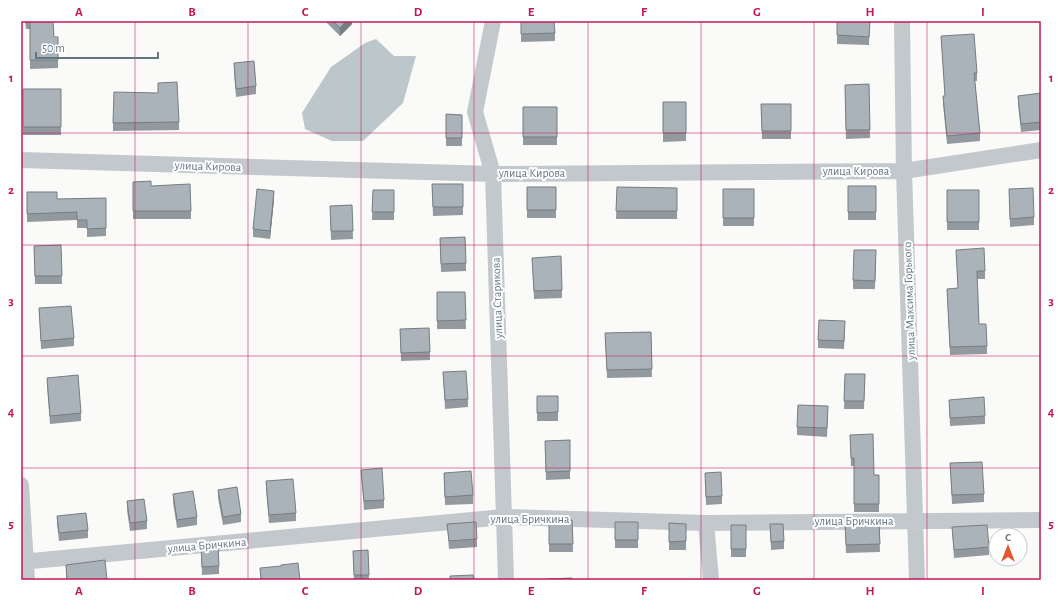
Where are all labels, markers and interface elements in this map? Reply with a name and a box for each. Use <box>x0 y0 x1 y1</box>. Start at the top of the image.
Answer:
text: A <box>75 6 83 19</box>
text: B <box>188 6 196 19</box>
text: C <box>302 6 309 19</box>
text: D <box>414 6 423 19</box>
text: E <box>528 6 535 19</box>
text: F <box>641 6 648 19</box>
text: G <box>753 6 761 19</box>
text: H <box>865 6 875 19</box>
text: I <box>981 6 985 19</box>
scale bar <box>36 34 158 60</box>
text: 50 m <box>42 42 65 54</box>
text: 1 <box>9 72 13 85</box>
text: 1 <box>1049 72 1053 85</box>
street label: улица Кирова <box>173 159 242 174</box>
street label: улица Кирова <box>822 165 890 178</box>
street label: улица Кирова <box>498 167 566 180</box>
text: 2 <box>8 184 14 197</box>
text: 2 <box>1048 184 1054 197</box>
street label: улица Максима Горького <box>901 241 918 361</box>
street label: улица Старикова <box>490 257 505 340</box>
text: 3 <box>8 295 14 308</box>
text: 3 <box>1048 295 1054 308</box>
text: 4 <box>8 406 15 419</box>
text: 4 <box>1048 406 1055 419</box>
street label: улица Бричкина <box>490 513 570 526</box>
street label: улица Бричкина <box>814 515 894 528</box>
text: 5 <box>8 518 14 531</box>
text: 5 <box>1048 518 1054 531</box>
north arrow <box>988 527 1028 567</box>
text: С <box>1005 532 1011 543</box>
street label: улица Бричкина <box>166 536 247 555</box>
text: A <box>75 585 83 598</box>
text: B <box>188 585 196 598</box>
text: C <box>302 585 309 598</box>
text: D <box>414 585 423 598</box>
text: E <box>528 585 535 598</box>
text: F <box>641 585 648 598</box>
text: G <box>753 585 761 598</box>
text: H <box>865 585 875 598</box>
text: I <box>981 585 985 598</box>

